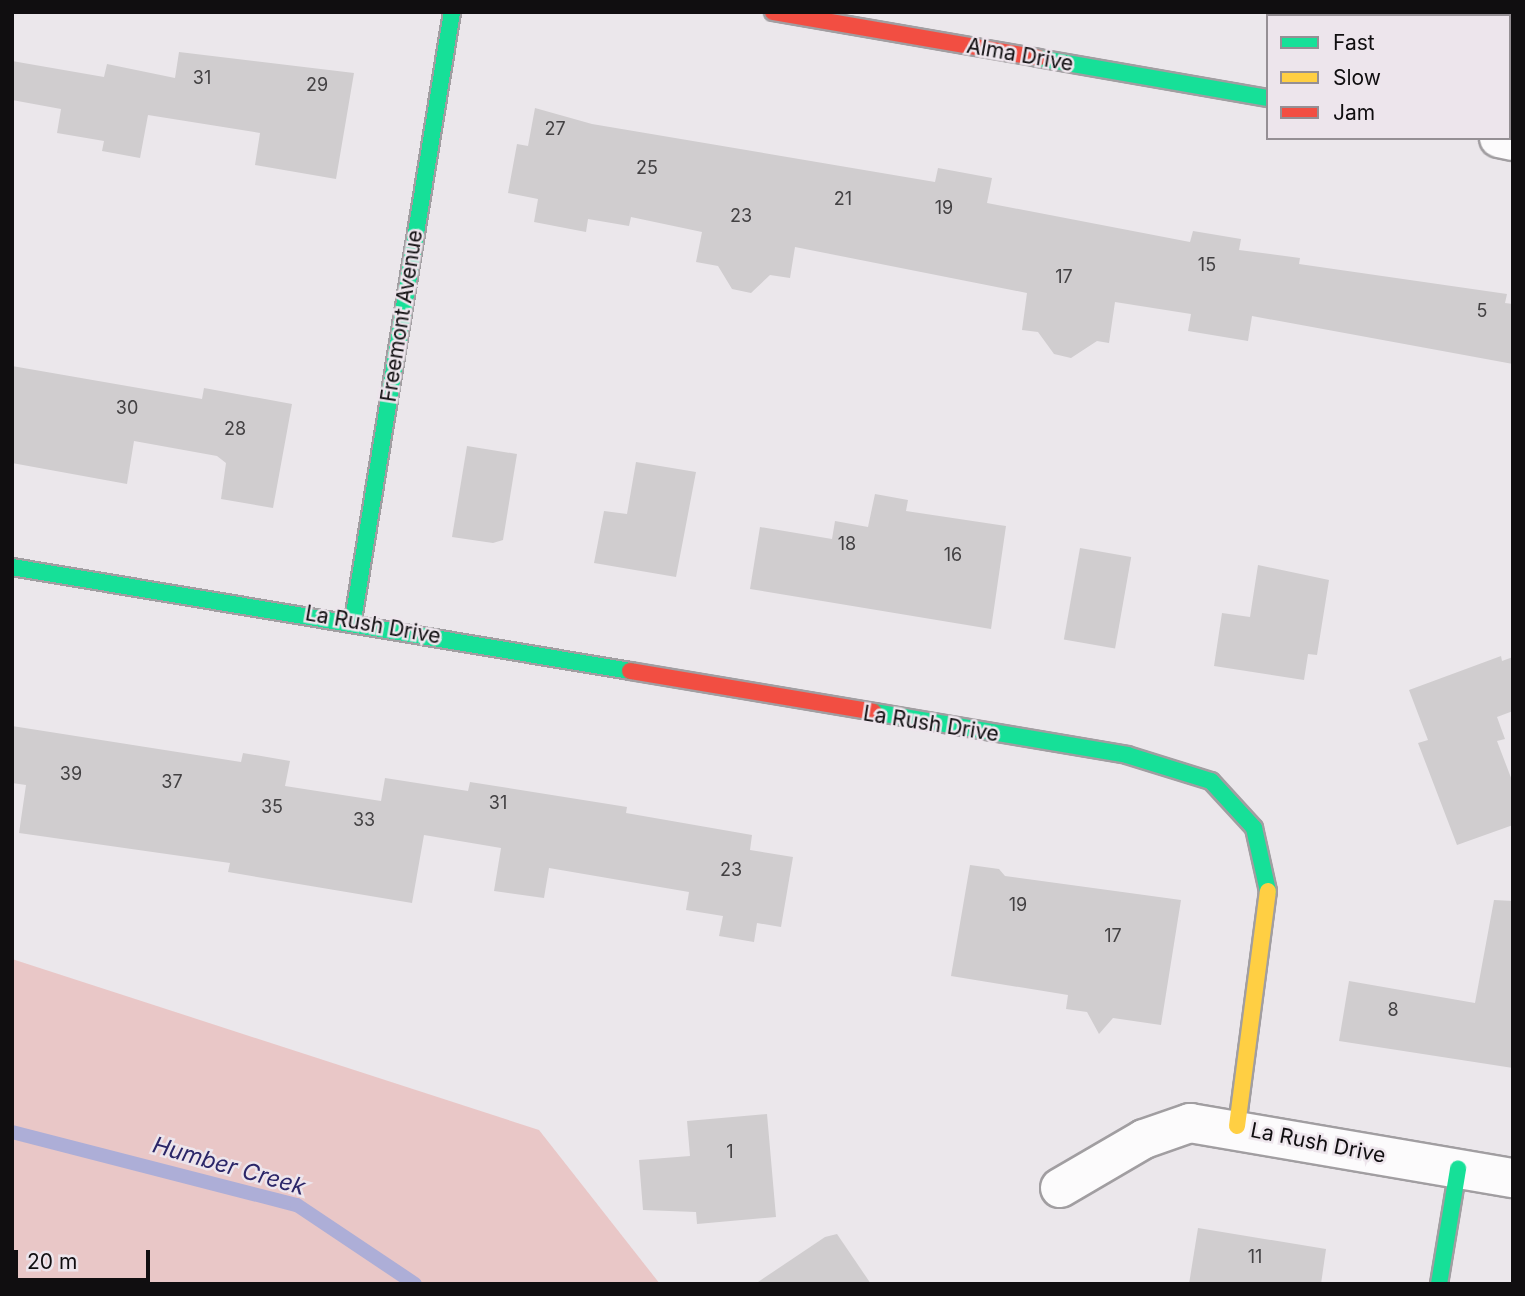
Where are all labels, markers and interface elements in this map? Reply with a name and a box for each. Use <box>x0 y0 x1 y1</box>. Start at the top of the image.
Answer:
legend <box>1266 14 1511 140</box>
text: Fast <box>1333 30 1375 55</box>
street label: Alma Drive <box>965 33 1075 77</box>
text: Slow <box>1333 65 1381 90</box>
house number: 31 <box>193 67 211 89</box>
house number: 29 <box>306 74 328 96</box>
text: Jam <box>1333 100 1375 125</box>
house number: 27 <box>544 118 566 140</box>
house number: 25 <box>636 157 658 179</box>
house number: 21 <box>834 188 852 210</box>
house number: 19 <box>935 197 953 219</box>
house number: 23 <box>730 205 752 227</box>
street label: Freemont Avenue <box>376 228 428 404</box>
house number: 15 <box>1198 254 1216 276</box>
house number: 17 <box>1055 266 1073 288</box>
house number: 5 <box>1477 300 1487 322</box>
house number: 30 <box>116 397 138 419</box>
house number: 28 <box>224 418 246 440</box>
house number: 18 <box>838 533 856 555</box>
house number: 16 <box>944 544 962 566</box>
street label: La Rush Drive <box>303 601 443 649</box>
street label: La Rush Drive <box>861 701 1001 747</box>
house number: 39 <box>60 763 82 785</box>
house number: 37 <box>161 771 183 793</box>
house number: 31 <box>489 792 507 814</box>
house number: 35 <box>261 796 283 818</box>
house number: 33 <box>353 809 375 831</box>
house number: 23 <box>720 859 742 881</box>
house number: 19 <box>1009 894 1027 916</box>
house number: 17 <box>1104 925 1122 947</box>
house number: 8 <box>1387 999 1399 1021</box>
street label: La Rush Drive <box>1248 1118 1388 1168</box>
water label: Humber Creek <box>149 1131 309 1201</box>
house number: 1 <box>726 1141 734 1163</box>
scale bar <box>18 1236 154 1280</box>
house number: 11 <box>1248 1246 1262 1268</box>
text: 20 m <box>27 1249 77 1274</box>

